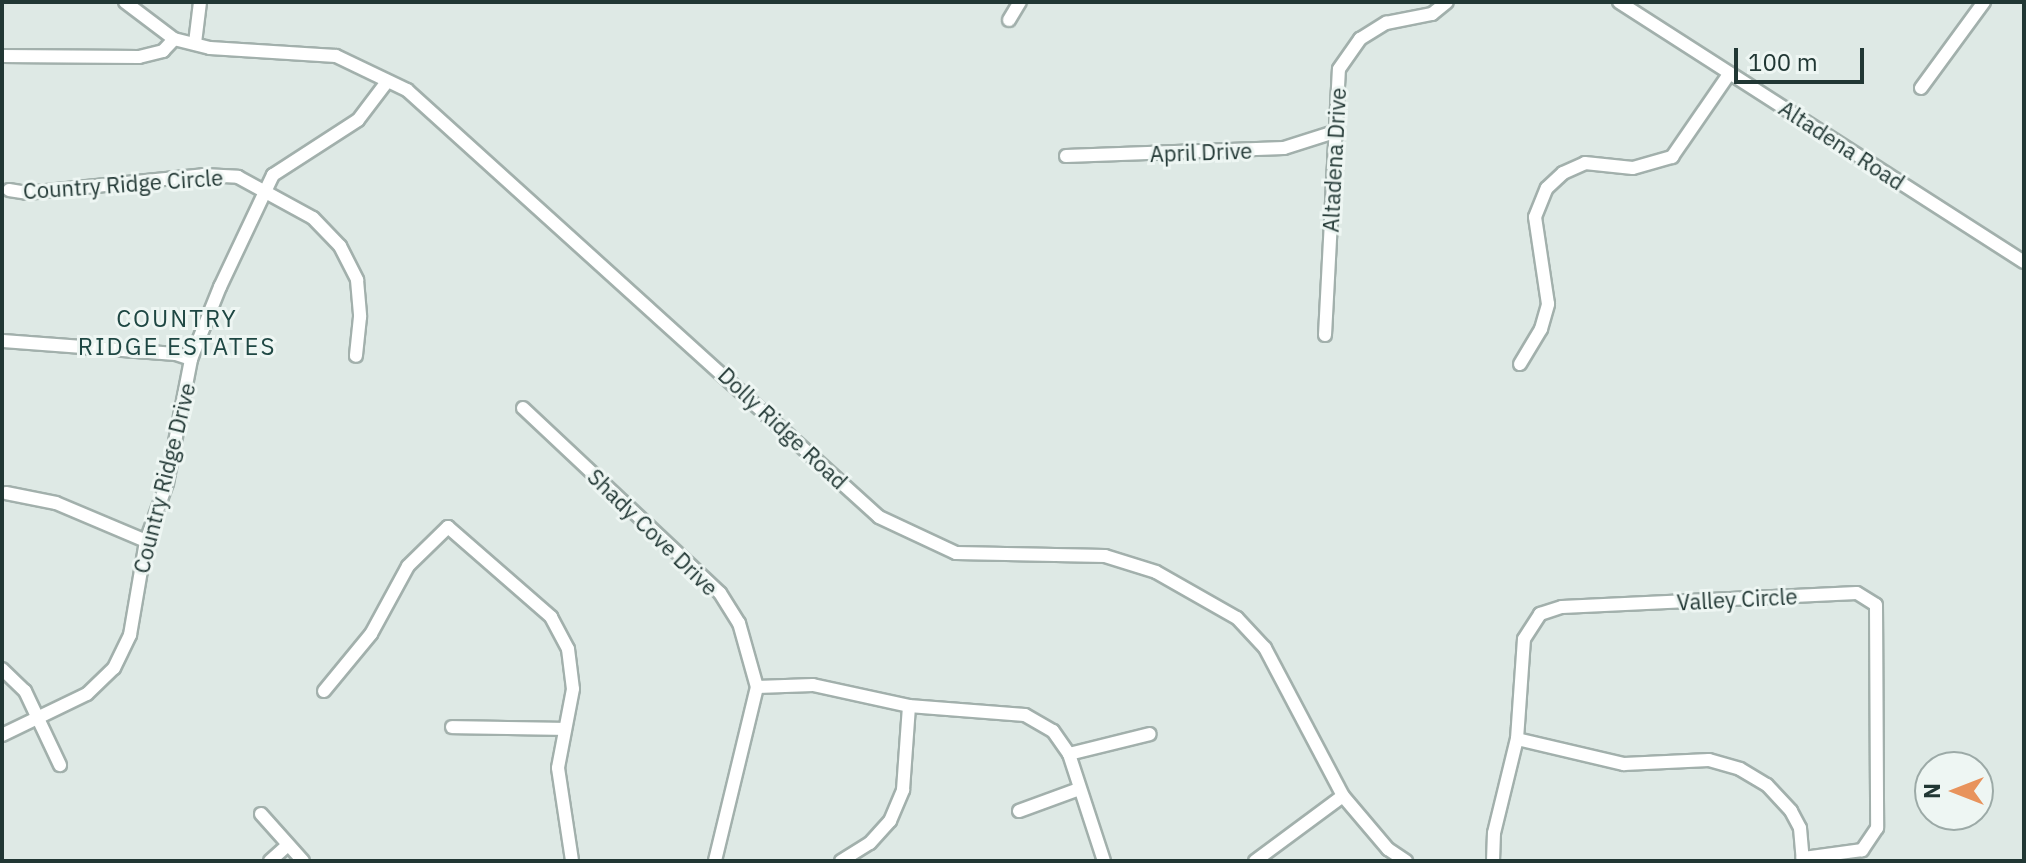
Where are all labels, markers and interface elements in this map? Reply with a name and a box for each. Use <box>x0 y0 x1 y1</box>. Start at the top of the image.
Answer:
scale bar <box>1738 32 1868 82</box>
text: 100 m <box>1748 46 1818 78</box>
street label: Altadena Drive <box>1317 87 1351 233</box>
street label: Altadena Road <box>1774 95 1910 195</box>
street label: April Drive <box>1149 137 1253 167</box>
street label: Country Ridge Circle <box>22 164 224 204</box>
district label: COUNTRY RIDGE ESTATES <box>78 305 276 361</box>
street label: Dolly Ridge Road <box>713 362 853 494</box>
street label: Country Ridge Drive <box>128 380 200 576</box>
street label: Shady Cove Drive <box>582 463 724 601</box>
street label: Valley Circle <box>1676 583 1798 615</box>
north arrow <box>1914 751 1994 831</box>
text: N <box>1917 783 1946 799</box>

